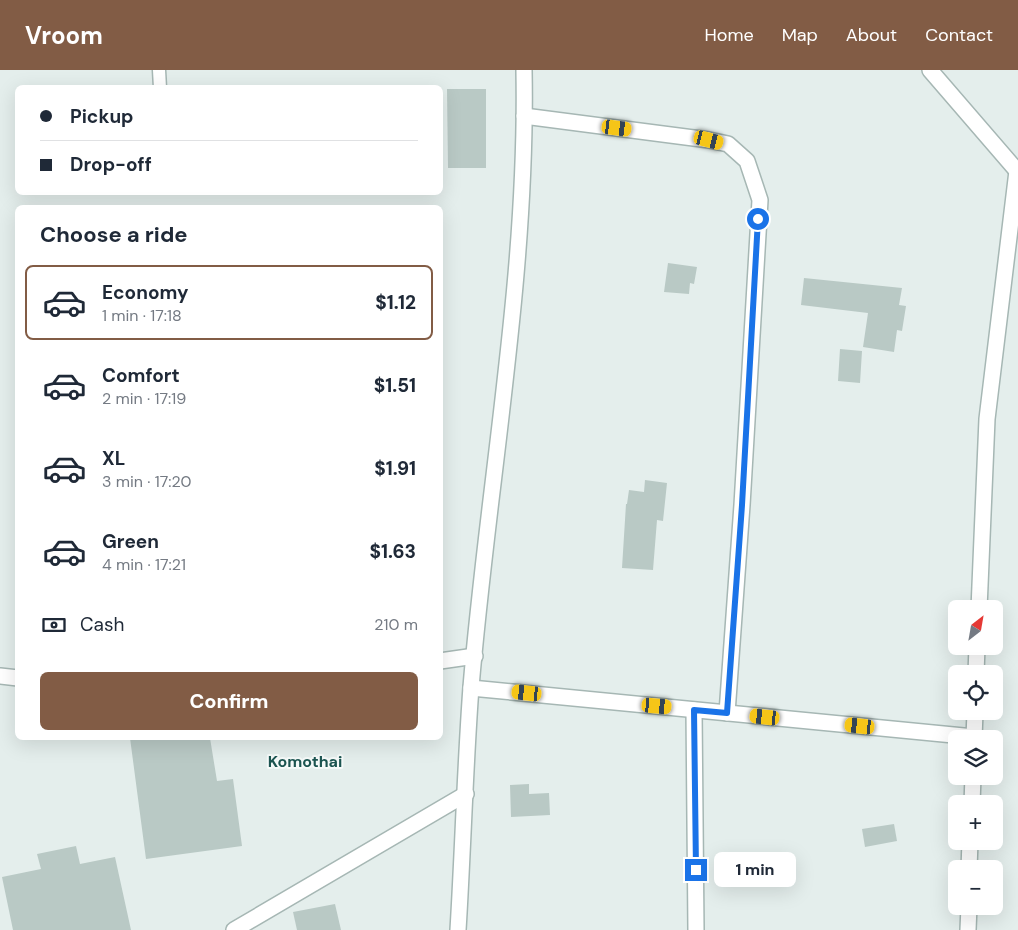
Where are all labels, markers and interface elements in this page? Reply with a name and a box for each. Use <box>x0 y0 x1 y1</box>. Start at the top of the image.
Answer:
text: Vroom <box>25 20 103 51</box>
text: Home <box>704 23 754 47</box>
text: Map <box>782 23 818 47</box>
text: About <box>846 23 897 47</box>
text: Contact <box>925 23 993 47</box>
text: Pickup <box>70 104 134 129</box>
car <box>601 119 632 137</box>
car <box>692 129 725 151</box>
text: Drop-off <box>70 152 152 177</box>
route start <box>747 208 769 230</box>
text: Choose a ride <box>40 220 188 249</box>
icon: car <box>42 280 87 325</box>
text: Economy <box>102 280 189 305</box>
text: $1.12 <box>375 290 416 315</box>
text: 1 min · 17:18 <box>102 305 182 326</box>
icon: car <box>42 363 87 408</box>
text: Comfort <box>102 363 180 388</box>
text: $1.51 <box>374 373 416 398</box>
text: 2 min · 17:19 <box>102 388 186 409</box>
icon: car <box>42 446 87 491</box>
text: XL <box>102 446 125 471</box>
text: $1.91 <box>374 456 416 481</box>
text: 3 min · 17:20 <box>102 471 191 492</box>
icon: car <box>42 529 87 574</box>
text: Green <box>102 529 159 554</box>
text: $1.63 <box>370 539 416 564</box>
text: 4 min · 17:21 <box>102 554 186 575</box>
north arrow <box>948 600 1002 655</box>
map controls <box>948 600 1003 915</box>
icon: cash <box>40 611 68 639</box>
text: Cash <box>80 612 124 637</box>
text: 210 m <box>374 614 418 635</box>
button: locate <box>948 665 1003 720</box>
button: Confirm <box>40 672 418 730</box>
car <box>511 684 542 702</box>
car <box>641 697 672 715</box>
car <box>749 708 780 726</box>
car <box>844 717 875 735</box>
button: layers <box>948 730 1003 785</box>
district label: Komothai <box>268 751 342 772</box>
button: + <box>948 795 1003 850</box>
callout: 1 min <box>714 852 796 888</box>
route end <box>685 859 707 881</box>
text: 1 min <box>735 859 775 880</box>
button: − <box>948 860 1003 915</box>

